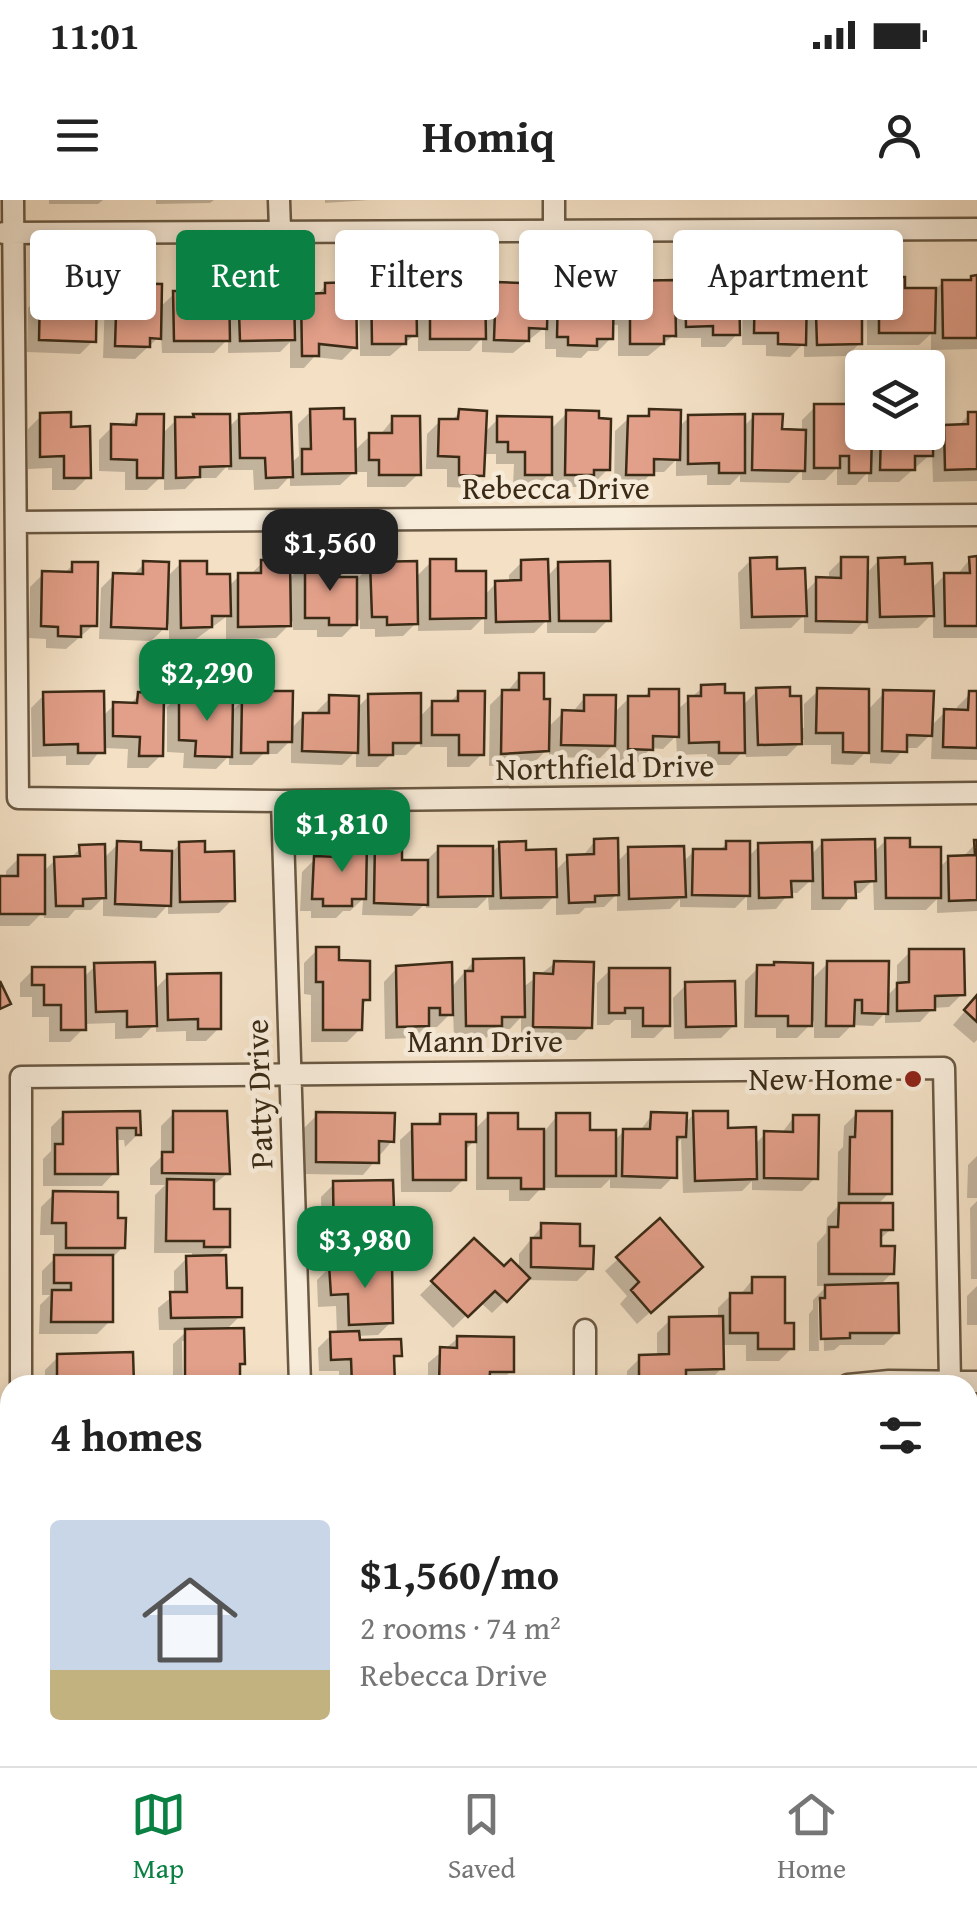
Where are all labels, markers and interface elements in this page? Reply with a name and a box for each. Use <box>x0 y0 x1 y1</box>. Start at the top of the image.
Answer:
text: 11:01 <box>50 7 140 63</box>
text: Homiq <box>422 103 555 168</box>
icon: menu <box>50 108 105 163</box>
icon: person <box>872 108 927 163</box>
chip: Buy <box>30 230 156 320</box>
chip: Rent <box>176 230 315 320</box>
chip: Filters <box>335 230 499 320</box>
chip: New <box>519 230 653 320</box>
chip: Apartment <box>673 230 903 320</box>
map controls <box>845 350 945 450</box>
button: layers <box>845 350 945 450</box>
street label: Rebecca Drive <box>462 464 650 511</box>
pin: $1,560 <box>249 509 411 594</box>
text: $1,560 <box>284 518 376 565</box>
pin: $2,290 <box>126 639 288 724</box>
text: $2,290 <box>161 648 253 695</box>
street label: Northfield Drive <box>495 741 715 792</box>
pin: $1,810 <box>261 790 423 875</box>
text: $1,810 <box>296 799 388 846</box>
street label: Mann Drive <box>407 1017 563 1064</box>
street label: Patty Drive <box>232 1018 285 1170</box>
place label: New Home <box>749 1055 893 1102</box>
marker: New Home <box>902 1068 924 1090</box>
pin: $3,980 <box>284 1206 446 1291</box>
text: $3,980 <box>319 1215 411 1262</box>
text: 4 homes <box>50 1405 203 1466</box>
icon: filters <box>873 1408 928 1463</box>
text: $1,560/mo <box>360 1543 559 1604</box>
icon: home <box>130 1560 250 1680</box>
text: 2 rooms · 74 m² <box>360 1604 561 1651</box>
text: Rebecca Drive <box>360 1651 547 1698</box>
tab: Map <box>131 1787 186 1888</box>
tab: Saved <box>448 1787 515 1888</box>
tab: Home <box>777 1787 846 1888</box>

